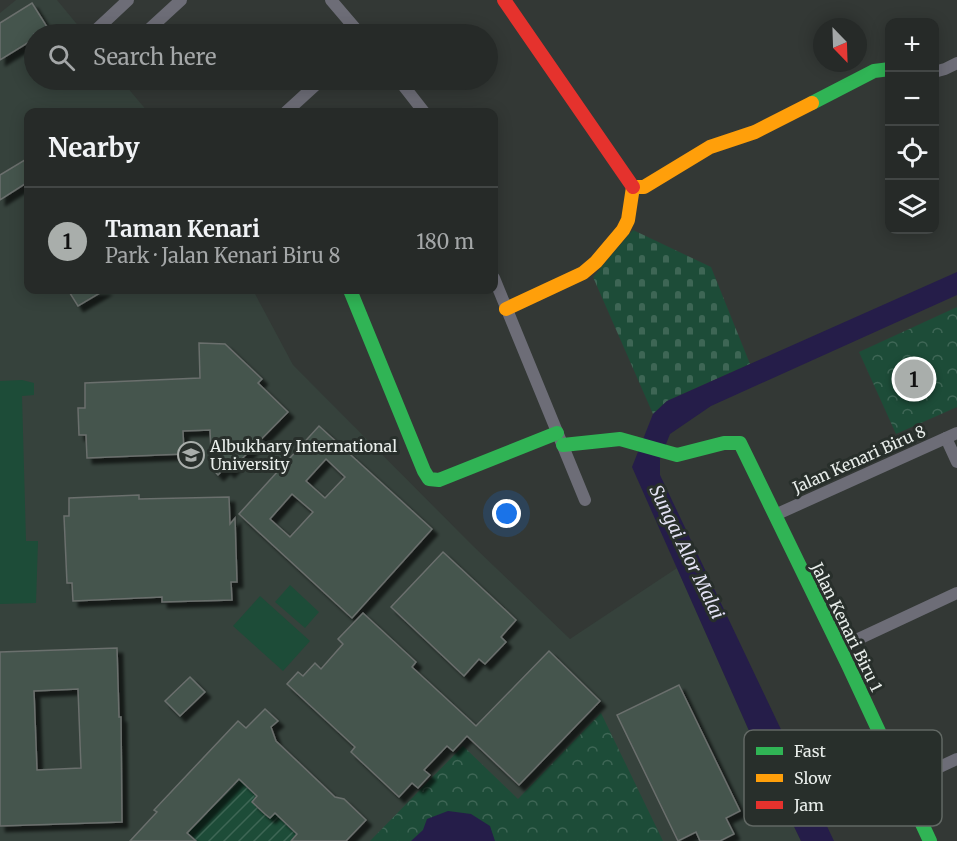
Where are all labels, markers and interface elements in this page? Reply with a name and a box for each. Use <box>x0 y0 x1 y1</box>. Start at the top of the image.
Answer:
north arrow <box>813 18 867 72</box>
map controls <box>885 18 939 234</box>
button: + <box>885 18 939 72</box>
search box <box>24 24 498 90</box>
icon: search <box>45 41 78 74</box>
text: Search here <box>93 43 216 71</box>
button: − <box>885 72 939 126</box>
button: locate <box>885 126 939 180</box>
text: Nearby <box>48 131 140 164</box>
button: layers <box>885 180 939 234</box>
text: Taman Kenari <box>105 215 260 243</box>
text: 1 <box>63 229 72 254</box>
text: 180 m <box>416 229 474 254</box>
text: Park · Jalan Kenari Biru 8 <box>105 243 341 268</box>
pin: 1 <box>894 356 934 401</box>
street label: Jalan Kenari Biru 8 <box>788 421 929 498</box>
place label: Albukhary International University <box>209 436 397 474</box>
school or university icon: Albukhary International University <box>176 440 206 470</box>
water label: Sungai Alor Malai <box>645 481 729 623</box>
your location <box>492 499 521 528</box>
street label: Jalan Kenari Biru 1 <box>807 558 887 695</box>
legend <box>744 730 942 826</box>
text: Fast <box>794 741 827 761</box>
text: Slow <box>794 768 832 788</box>
text: Jam <box>793 795 824 815</box>

